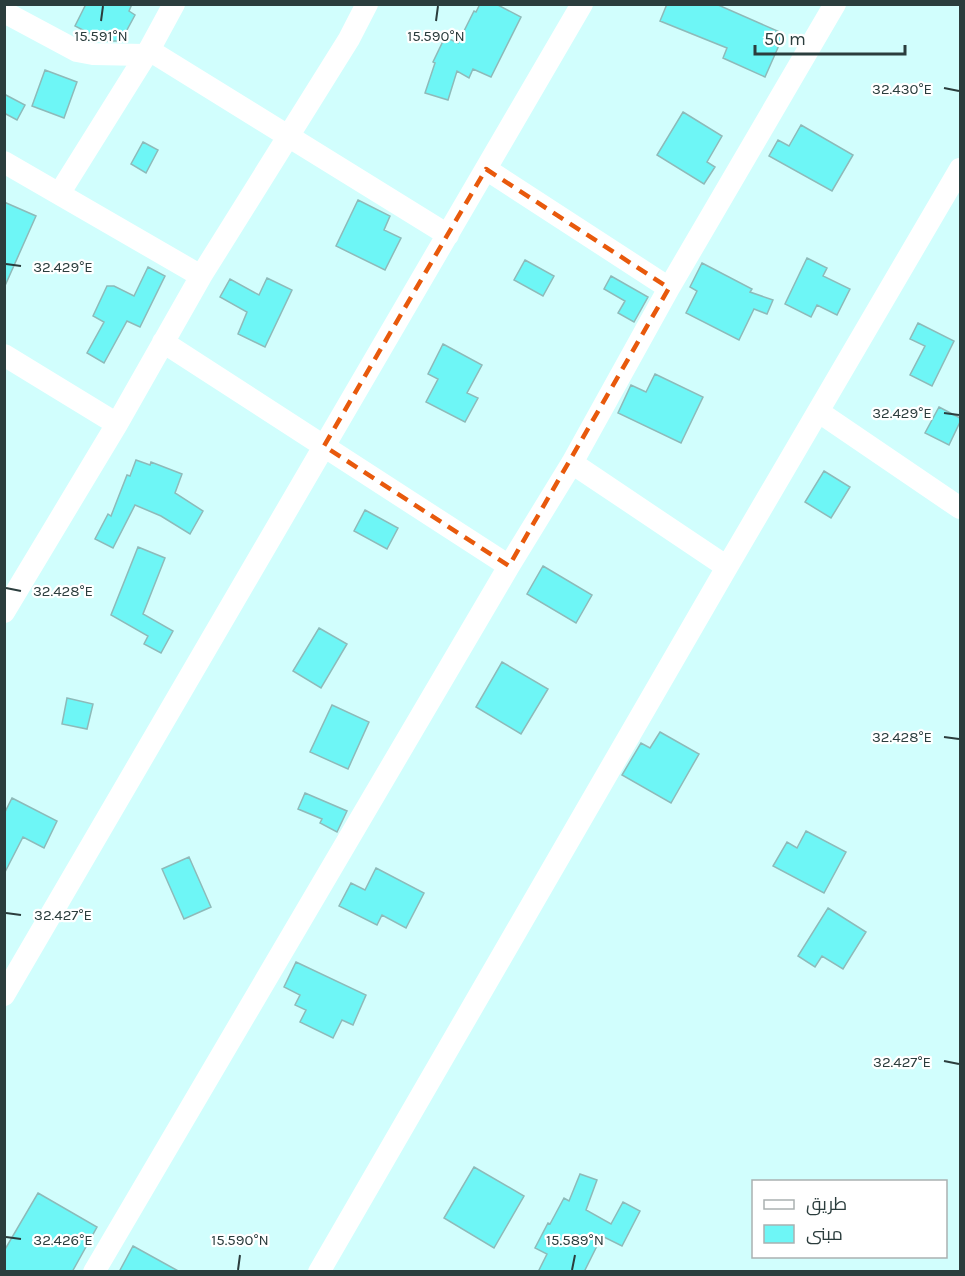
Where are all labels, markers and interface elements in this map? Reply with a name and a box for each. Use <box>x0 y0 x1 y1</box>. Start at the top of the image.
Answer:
scale bar <box>755 18 905 56</box>
text: 15.591°N <box>74 27 128 45</box>
text: 15.590°N <box>407 27 465 45</box>
text: 50 m <box>764 28 806 50</box>
text: 32.430°E <box>872 80 932 98</box>
text: 32.429°E <box>33 258 93 276</box>
text: 32.429°E <box>872 404 932 422</box>
text: 32.428°E <box>33 582 93 600</box>
text: 32.428°E <box>872 728 932 746</box>
text: 32.427°E <box>34 906 92 924</box>
text: 32.427°E <box>873 1053 931 1071</box>
legend <box>752 1180 947 1258</box>
text: طريق <box>806 1193 847 1216</box>
text: مبنى <box>806 1223 843 1245</box>
text: 32.426°E <box>33 1231 93 1249</box>
text: 15.590°N <box>211 1231 269 1249</box>
text: 15.589°N <box>546 1231 604 1249</box>

